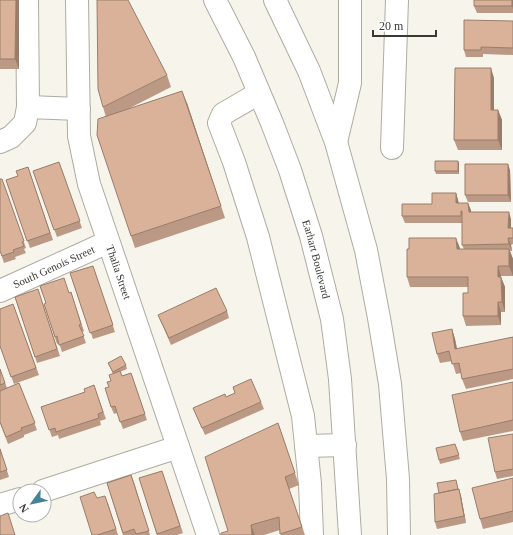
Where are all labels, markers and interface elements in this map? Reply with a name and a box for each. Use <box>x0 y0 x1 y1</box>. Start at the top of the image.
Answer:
scale bar <box>373 12 436 38</box>
text: 20 m <box>379 19 404 33</box>
street label: Earhart Boulevard <box>300 218 333 300</box>
street label: South Genois Street <box>11 243 96 290</box>
street label: Thalia Street <box>104 243 134 301</box>
north arrow <box>12 483 52 523</box>
text: N <box>16 502 31 515</box>

